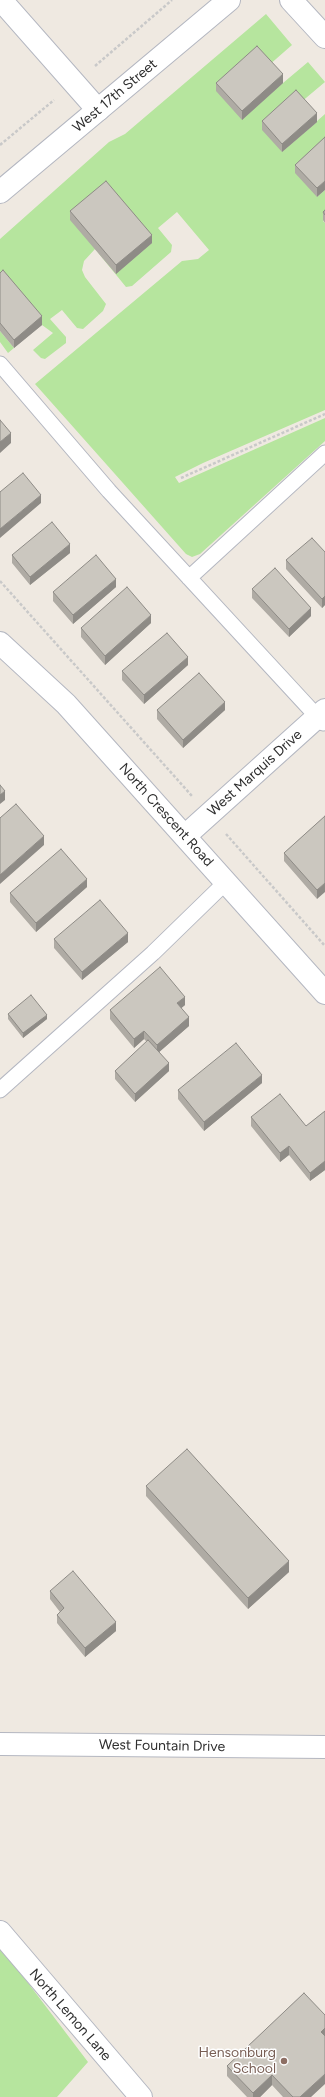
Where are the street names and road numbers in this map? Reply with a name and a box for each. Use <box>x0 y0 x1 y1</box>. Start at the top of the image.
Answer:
street label: West 17th Street <box>69 56 161 136</box>
street label: West Marquis Drive <box>204 726 306 820</box>
street label: North Crescent Road <box>115 760 217 870</box>
street label: West Fountain Drive <box>99 1736 225 1756</box>
street label: North Lemon Lane <box>25 1966 115 2064</box>

